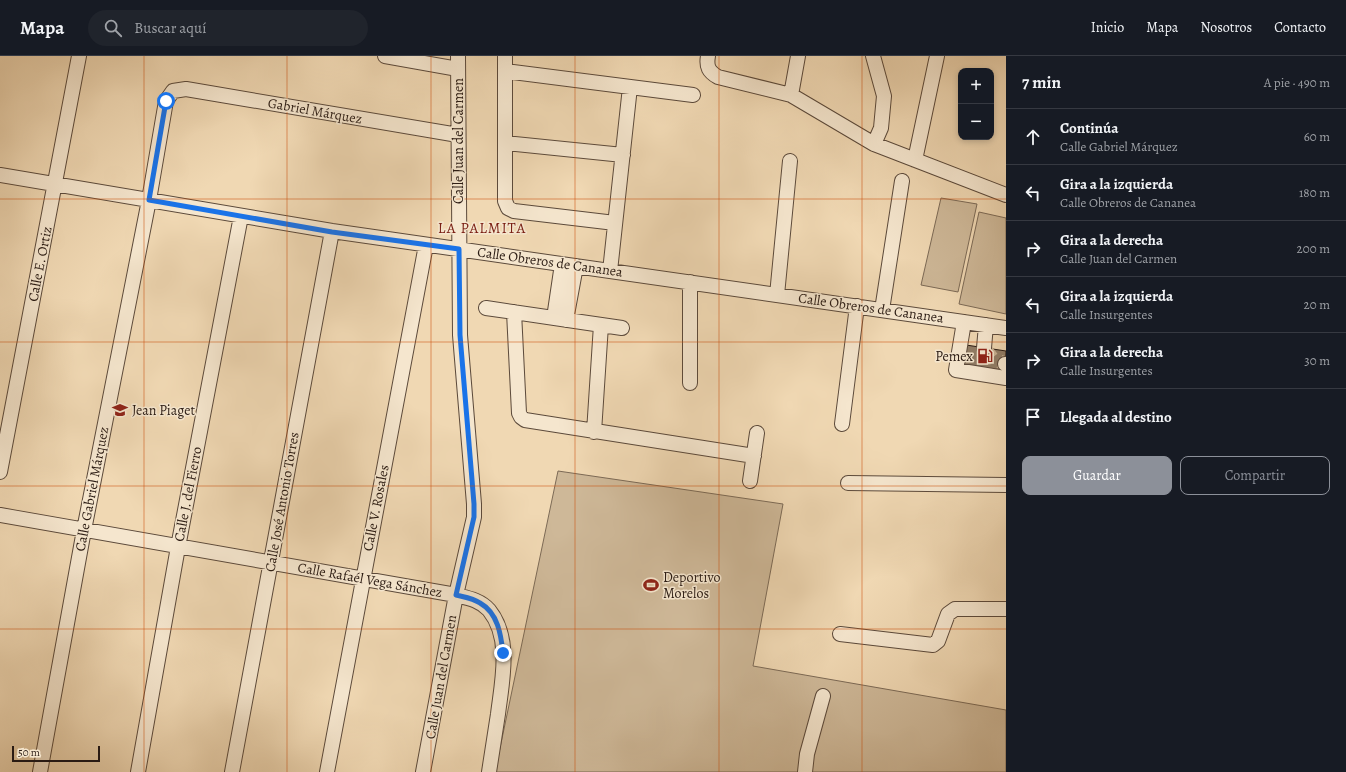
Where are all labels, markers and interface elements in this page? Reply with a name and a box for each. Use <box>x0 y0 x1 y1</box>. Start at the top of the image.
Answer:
search box <box>88 10 368 46</box>
text: Mapa <box>20 15 64 41</box>
icon: search <box>102 17 124 39</box>
text: Buscar aquí <box>134 18 206 38</box>
text: Inicio <box>1091 18 1124 37</box>
text: Mapa <box>1146 18 1178 37</box>
text: Nosotros <box>1200 18 1252 37</box>
text: Contacto <box>1274 18 1326 37</box>
map controls <box>958 68 994 140</box>
button: + <box>958 68 994 104</box>
text: 7 min <box>1022 71 1061 94</box>
text: A pie · 490 m <box>1264 74 1330 91</box>
street label: Calle Juan del Carmen <box>449 78 468 204</box>
route start <box>157 92 175 110</box>
street label: Gabriel Márquez <box>266 93 364 129</box>
button: − <box>958 104 994 140</box>
text: Continúa <box>1060 118 1118 138</box>
icon: ahead <box>1022 126 1044 148</box>
text: 60 m <box>1304 128 1330 145</box>
text: Calle Gabriel Márquez <box>1060 138 1178 155</box>
text: Gira a la izquierda <box>1060 174 1173 194</box>
icon: left <box>1022 182 1044 204</box>
text: 180 m <box>1299 184 1330 201</box>
text: Calle Obreros de Cananea <box>1060 194 1196 211</box>
district label: LA PALMITA <box>438 218 526 238</box>
street label: Calle E. Ortiz <box>23 225 57 303</box>
text: Gira a la derecha <box>1060 230 1163 250</box>
icon: right <box>1022 238 1044 260</box>
text: 200 m <box>1297 240 1330 257</box>
street label: Calle Obreros de Cananea <box>476 242 624 282</box>
text: Calle Juan del Carmen <box>1060 250 1177 267</box>
text: Gira a la izquierda <box>1060 286 1173 306</box>
street label: Calle Obreros de Cananea <box>797 288 945 328</box>
icon: left <box>1022 294 1044 316</box>
text: 20 m <box>1304 296 1330 313</box>
text: Calle Insurgentes <box>1060 306 1153 323</box>
text: Gira a la derecha <box>1060 342 1163 362</box>
place label: Pemex <box>935 347 973 366</box>
fuel station icon: Pemex <box>976 347 994 365</box>
icon: right <box>1022 350 1044 372</box>
text: 30 m <box>1304 352 1330 369</box>
text: Calle Insurgentes <box>1060 362 1153 379</box>
school or university icon: Jean Piaget <box>111 401 129 419</box>
place label: Jean Piaget <box>132 401 196 420</box>
icon: arrive <box>1022 406 1044 428</box>
text: Llegada al destino <box>1060 407 1172 427</box>
street label: Calle Gabriel Márquez <box>71 425 113 553</box>
street label: Calle José Antonio Torres <box>260 431 304 573</box>
street label: Calle J. del Fierro <box>169 445 207 543</box>
button: Guardar <box>1022 456 1172 495</box>
button: Compartir <box>1180 456 1330 495</box>
street label: Calle V. Rosales <box>358 463 394 553</box>
street label: Calle Rafaél Vega Sánchez <box>296 558 444 602</box>
place label: Deportivo Morelos <box>663 568 720 603</box>
sports icon: Deportivo Morelos <box>642 576 660 594</box>
street label: Calle Juan del Carmen <box>421 613 461 741</box>
route end <box>494 644 512 662</box>
scale bar <box>12 744 100 763</box>
text: 50 m <box>18 745 40 760</box>

